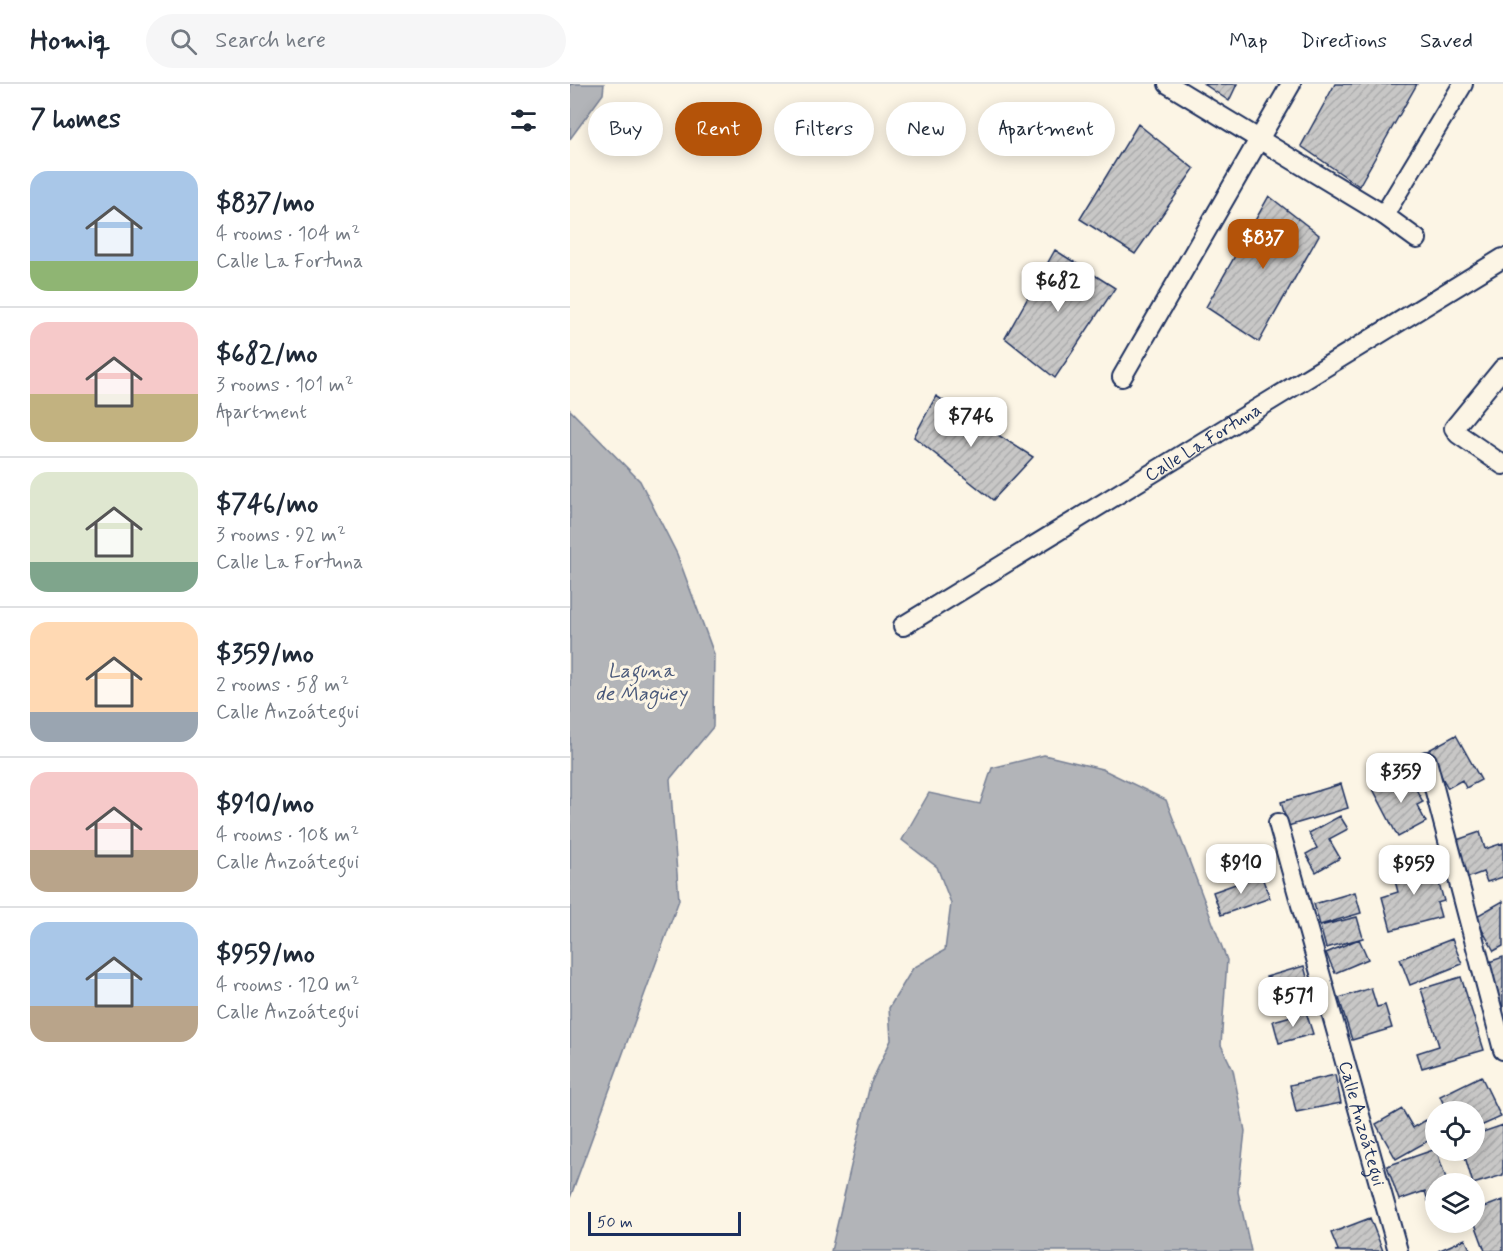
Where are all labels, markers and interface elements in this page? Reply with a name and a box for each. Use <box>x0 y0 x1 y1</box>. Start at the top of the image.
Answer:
search box <box>146 14 566 68</box>
text: Homiq <box>30 23 110 60</box>
icon: search <box>167 25 200 58</box>
text: Search here <box>215 27 326 55</box>
text: Map <box>1229 27 1268 55</box>
text: Directions <box>1301 27 1387 55</box>
text: Saved <box>1420 27 1473 55</box>
chip: Buy <box>588 102 663 156</box>
chip: Rent <box>675 102 762 156</box>
chip: Filters <box>774 102 874 156</box>
chip: New <box>886 102 966 156</box>
chip: Apartment <box>978 102 1115 156</box>
text: 7 homes <box>30 103 121 137</box>
icon: filters <box>507 104 540 137</box>
text: $837/mo <box>216 187 315 221</box>
icon: home <box>78 195 150 267</box>
pin: $837 <box>1227 219 1299 270</box>
text: 4 rooms · 104 m² <box>216 221 360 248</box>
text: $837 <box>1242 225 1284 252</box>
text: Calle La Fortuna <box>216 248 363 275</box>
pin: $682 <box>1022 262 1094 313</box>
text: $682 <box>1036 268 1080 295</box>
text: $682/mo <box>216 338 318 372</box>
icon: home <box>78 346 150 418</box>
text: 3 rooms · 101 m² <box>216 372 354 399</box>
pin: $746 <box>935 397 1007 448</box>
street label: Calle La Fortuna <box>1141 398 1266 488</box>
text: Apartment <box>216 399 307 426</box>
text: $746 <box>948 403 994 430</box>
text: $746/mo <box>216 488 318 522</box>
icon: home <box>78 496 150 568</box>
text: 3 rooms · 92 m² <box>216 522 346 549</box>
text: Calle La Fortuna <box>216 549 363 576</box>
text: $359/mo <box>216 638 314 672</box>
icon: home <box>78 646 150 718</box>
water label: Laguna de Magüey <box>595 658 688 710</box>
text: 2 rooms · 58 m² <box>216 672 349 699</box>
text: Calle Anzoátegui <box>216 699 359 726</box>
pin: $359 <box>1365 753 1437 804</box>
text: $359 <box>1380 759 1422 786</box>
text: $910/mo <box>216 788 314 822</box>
icon: home <box>78 796 150 868</box>
text: 4 rooms · 108 m² <box>216 822 359 849</box>
pin: $910 <box>1205 844 1277 895</box>
pin: $959 <box>1378 845 1450 896</box>
text: Calle Anzoátegui <box>216 849 359 876</box>
text: $910 <box>1220 850 1262 877</box>
text: $959 <box>1393 851 1435 878</box>
text: $959/mo <box>216 938 315 972</box>
icon: home <box>78 946 150 1018</box>
text: 4 rooms · 120 m² <box>216 972 359 999</box>
pin: $571 <box>1257 977 1329 1028</box>
text: $571 <box>1272 983 1314 1010</box>
text: Calle Anzoátegui <box>216 999 359 1026</box>
street label: Calle Anzoátegui <box>1332 1058 1390 1189</box>
map controls <box>1425 1101 1485 1233</box>
button: locate <box>1425 1101 1485 1161</box>
button: layers <box>1425 1173 1485 1233</box>
scale bar <box>588 1209 741 1236</box>
text: 50 m <box>597 1212 633 1233</box>

